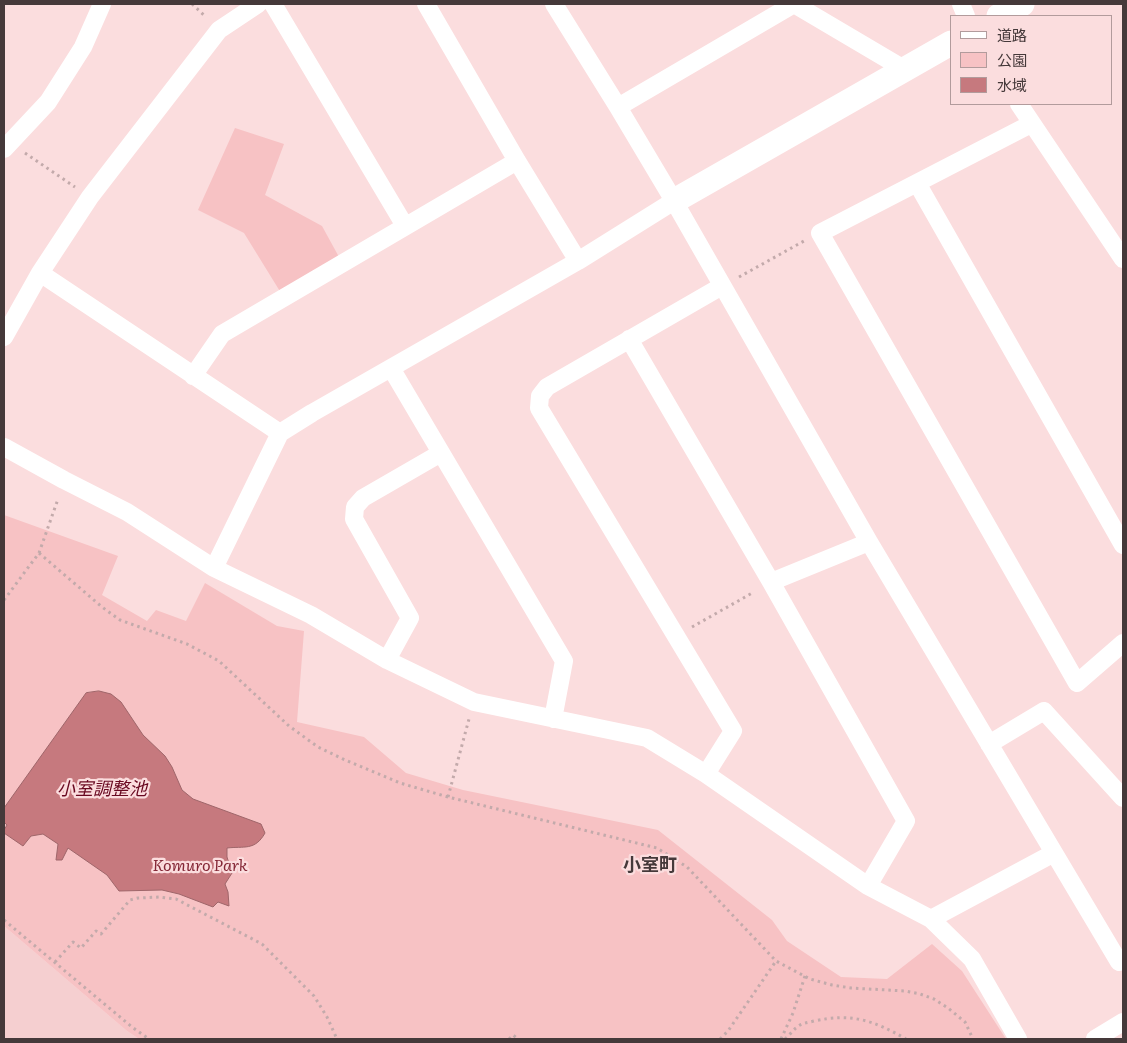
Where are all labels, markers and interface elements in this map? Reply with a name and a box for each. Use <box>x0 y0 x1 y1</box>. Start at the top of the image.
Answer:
legend <box>950 15 1112 105</box>
text: 道路 <box>997 23 1027 46</box>
text: 公園 <box>997 48 1027 71</box>
text: 水域 <box>997 73 1027 96</box>
water label: 小室調整池 <box>57 779 147 801</box>
district label: 小室町 <box>623 855 677 877</box>
park label: Komuro Park <box>152 856 248 876</box>

